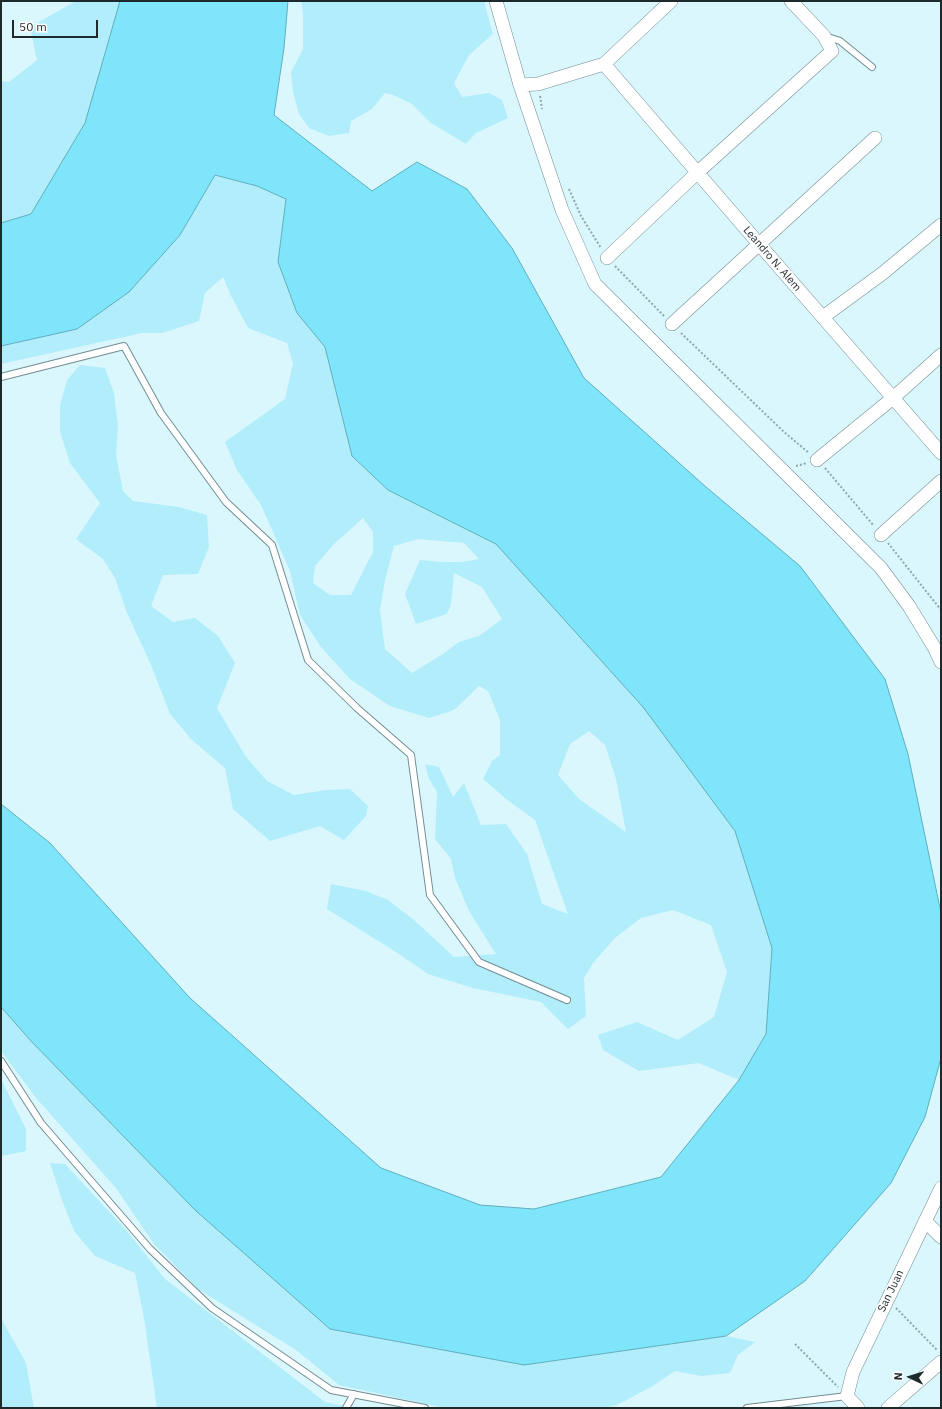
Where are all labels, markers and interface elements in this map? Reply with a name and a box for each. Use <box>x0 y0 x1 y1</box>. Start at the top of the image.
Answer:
scale bar <box>14 12 100 38</box>
text: 50 m <box>19 19 47 34</box>
street label: Leandro N. Alem <box>740 224 804 294</box>
street label: San Juan <box>875 1268 907 1314</box>
north arrow <box>890 1357 930 1397</box>
text: N <box>891 1372 905 1381</box>

